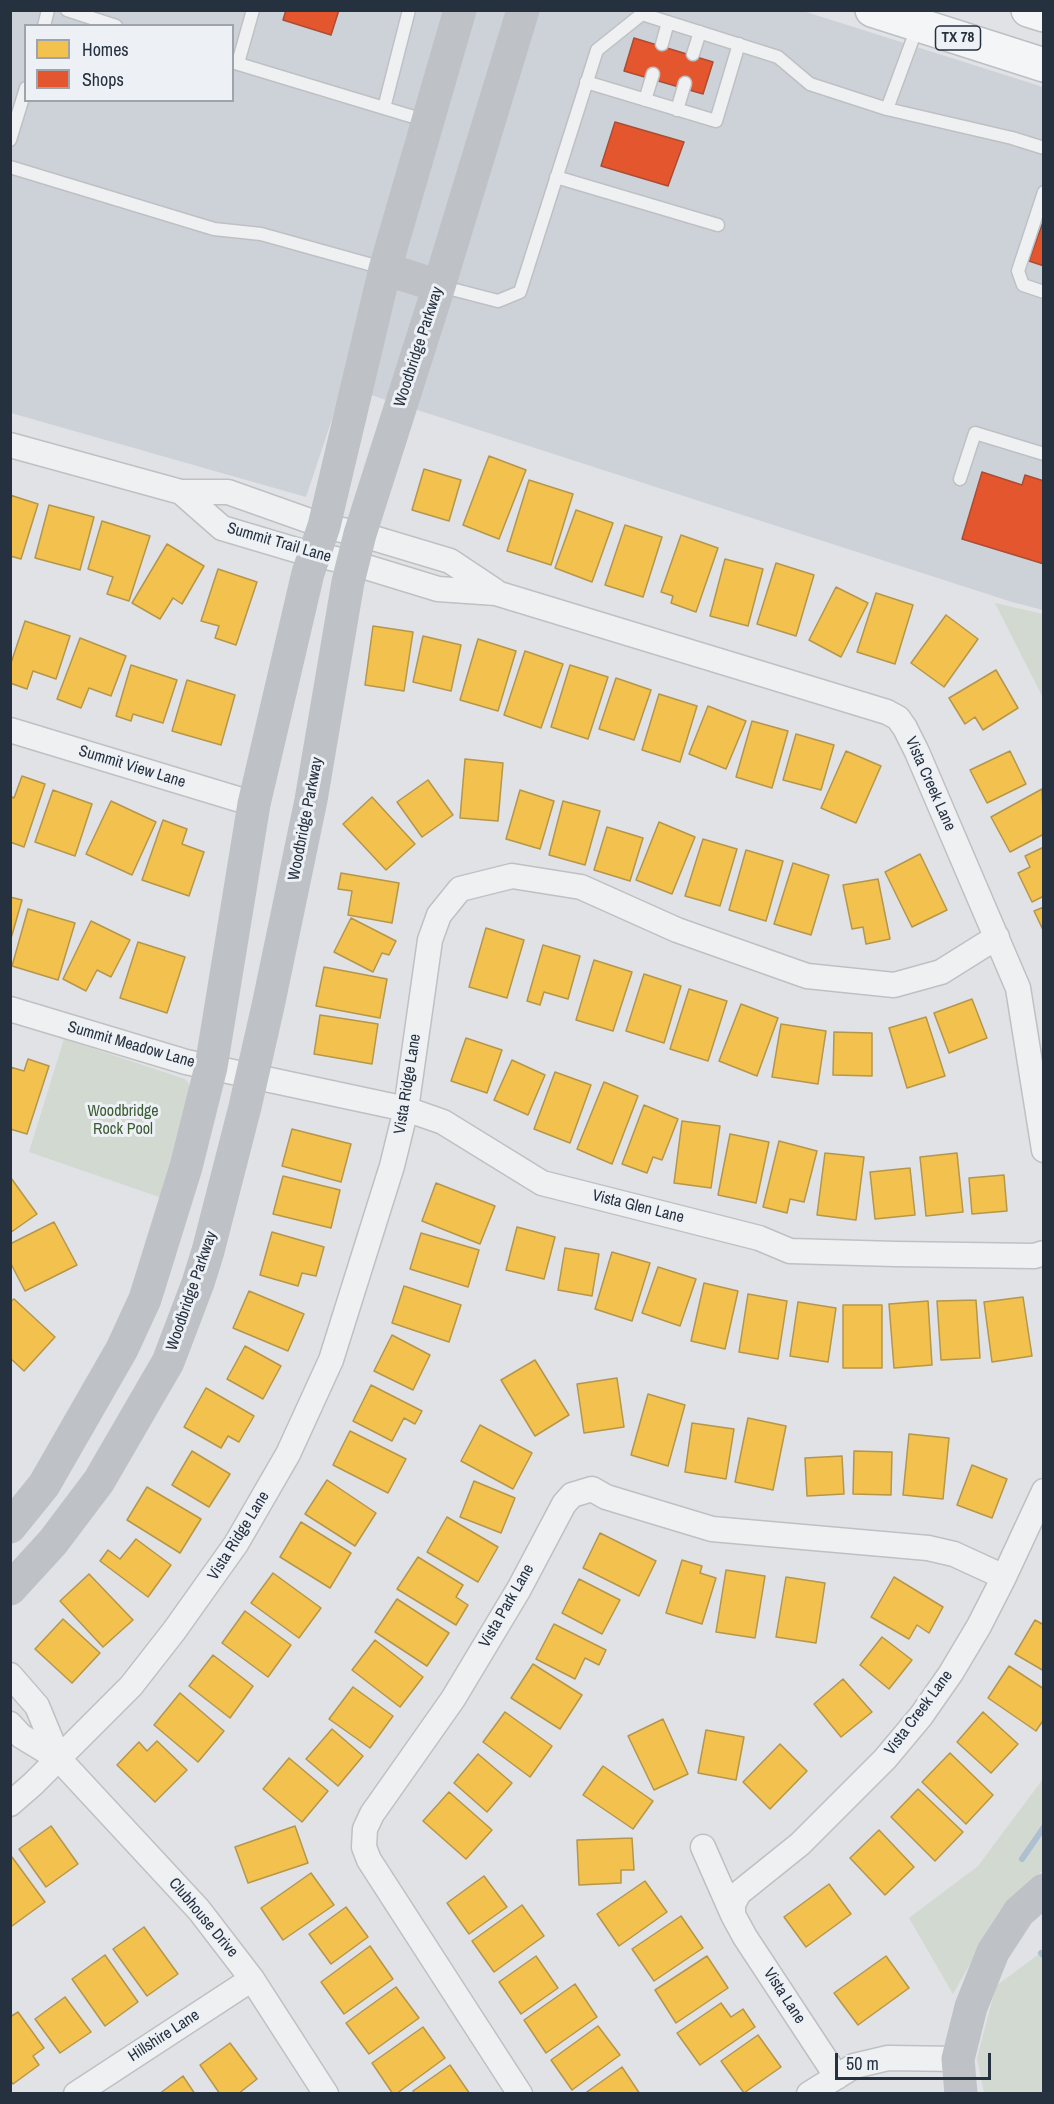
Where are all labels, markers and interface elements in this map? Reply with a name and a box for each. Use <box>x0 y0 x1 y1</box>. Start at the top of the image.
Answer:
legend <box>24 24 234 102</box>
road number: TX 78 <box>936 26 980 50</box>
text: Homes <box>82 37 129 62</box>
text: Shops <box>82 67 124 92</box>
street label: Woodbridge Parkway <box>391 284 447 410</box>
street label: Summit Trail Lane <box>225 519 333 567</box>
street label: Vista Creek Lane <box>901 734 959 834</box>
street label: Summit View Lane <box>76 742 188 792</box>
street label: Woodbridge Parkway <box>285 756 327 882</box>
street label: Summit Meadow Lane <box>65 1018 197 1072</box>
street label: Vista Ridge Lane <box>391 1033 425 1135</box>
park label: Woodbridge Rock Pool <box>87 1102 159 1140</box>
street label: Vista Glen Lane <box>590 1186 686 1228</box>
street label: Woodbridge Parkway <box>163 1229 221 1353</box>
street label: Vista Ridge Lane <box>204 1488 274 1584</box>
street label: Vista Park Lane <box>475 1561 539 1651</box>
street label: Vista Creek Lane <box>881 1667 957 1759</box>
street label: Clubhouse Drive <box>164 1874 242 1962</box>
street label: Vista Lane <box>759 1965 809 2027</box>
street label: Hillshire Lane <box>125 2006 203 2066</box>
scale bar <box>838 2041 994 2079</box>
text: 50 m <box>846 2051 879 2076</box>

